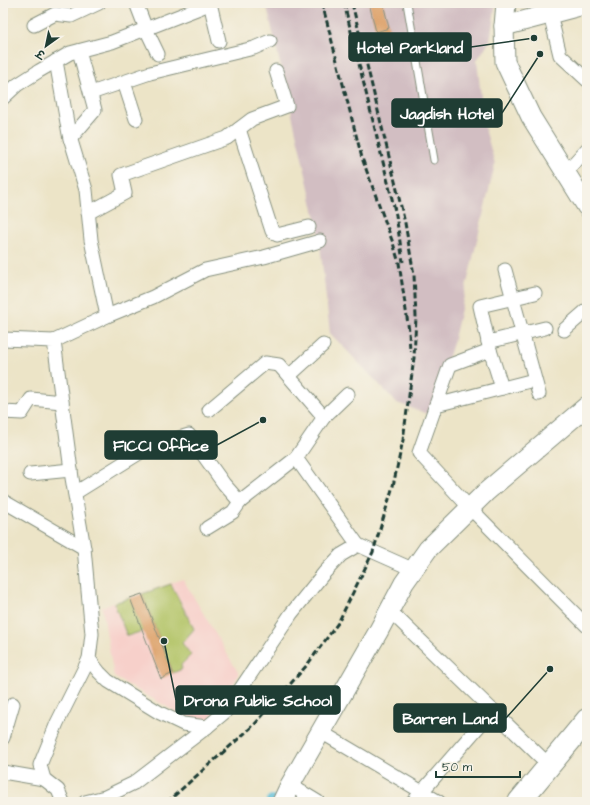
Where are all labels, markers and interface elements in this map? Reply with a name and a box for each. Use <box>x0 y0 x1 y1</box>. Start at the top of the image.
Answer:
north arrow <box>26 26 66 66</box>
callout: Hotel Parkland <box>349 33 471 61</box>
text: Hotel Parkland <box>357 37 464 59</box>
text: उ <box>32 45 49 63</box>
callout: Jagdish Hotel <box>392 99 502 127</box>
text: Jagdish Hotel <box>399 103 495 127</box>
callout: FICCI Office <box>105 431 217 459</box>
text: FICCI Office <box>113 435 209 457</box>
callout: Drona Public School <box>176 686 340 714</box>
text: Drona Public School <box>184 690 333 712</box>
callout: Barren Land <box>394 704 506 732</box>
text: Barren Land <box>402 708 499 730</box>
scale bar <box>436 753 520 779</box>
text: 50 m <box>442 759 473 776</box>

